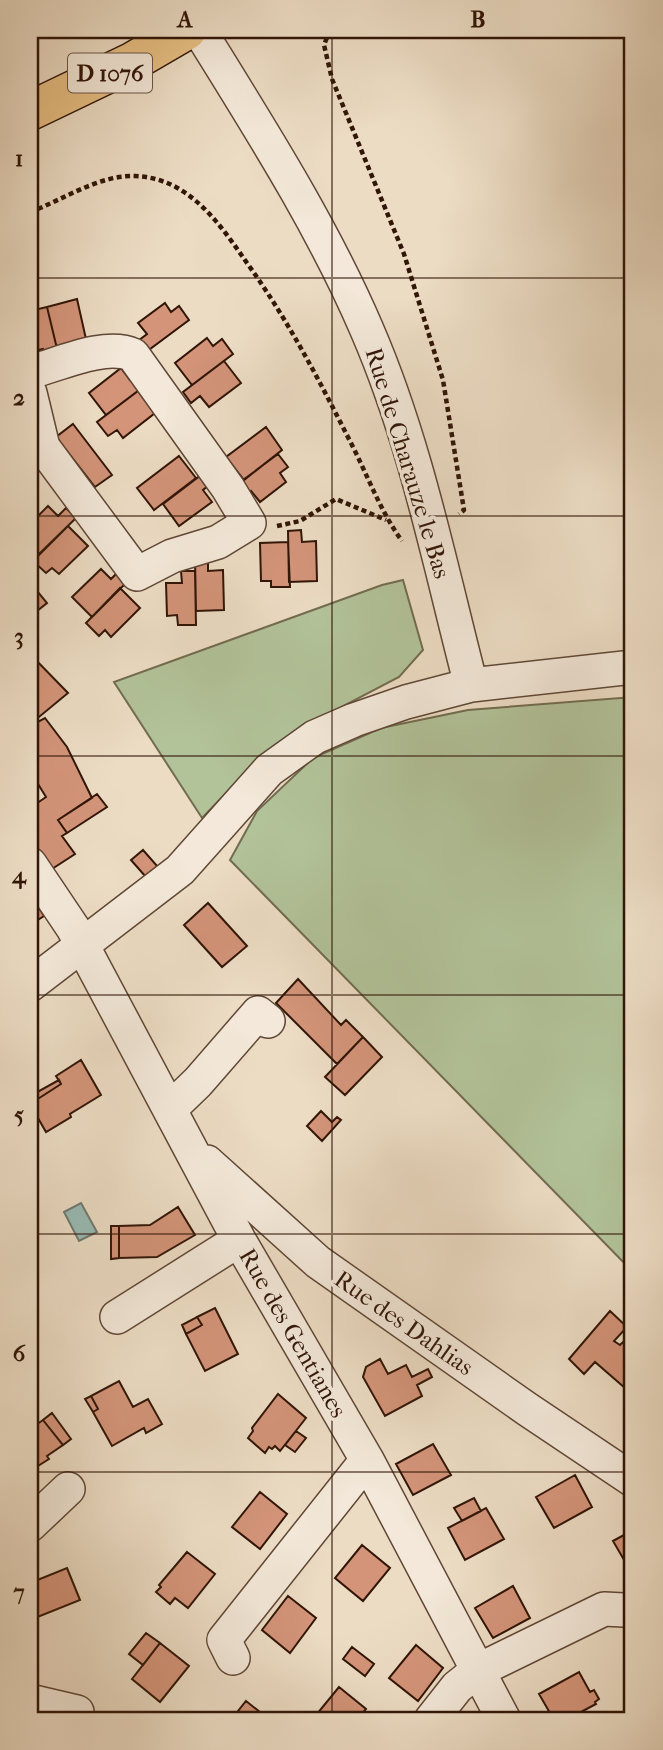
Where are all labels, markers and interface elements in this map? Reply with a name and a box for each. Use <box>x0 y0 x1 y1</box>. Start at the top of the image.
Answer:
text: A <box>176 6 194 33</box>
text: B <box>471 6 486 33</box>
road number: D 1076 <box>68 54 152 92</box>
text: 1 <box>15 145 23 172</box>
street label: Rue de Charauze le Bas <box>360 344 456 582</box>
text: 2 <box>13 384 25 411</box>
text: 3 <box>14 623 24 650</box>
text: 4 <box>11 862 27 889</box>
text: 5 <box>14 1101 24 1128</box>
street label: Rue des Gentianes <box>233 1244 353 1423</box>
street label: Rue des Dahlias <box>329 1265 479 1381</box>
text: 6 <box>13 1340 26 1367</box>
text: 7 <box>12 1579 25 1606</box>

